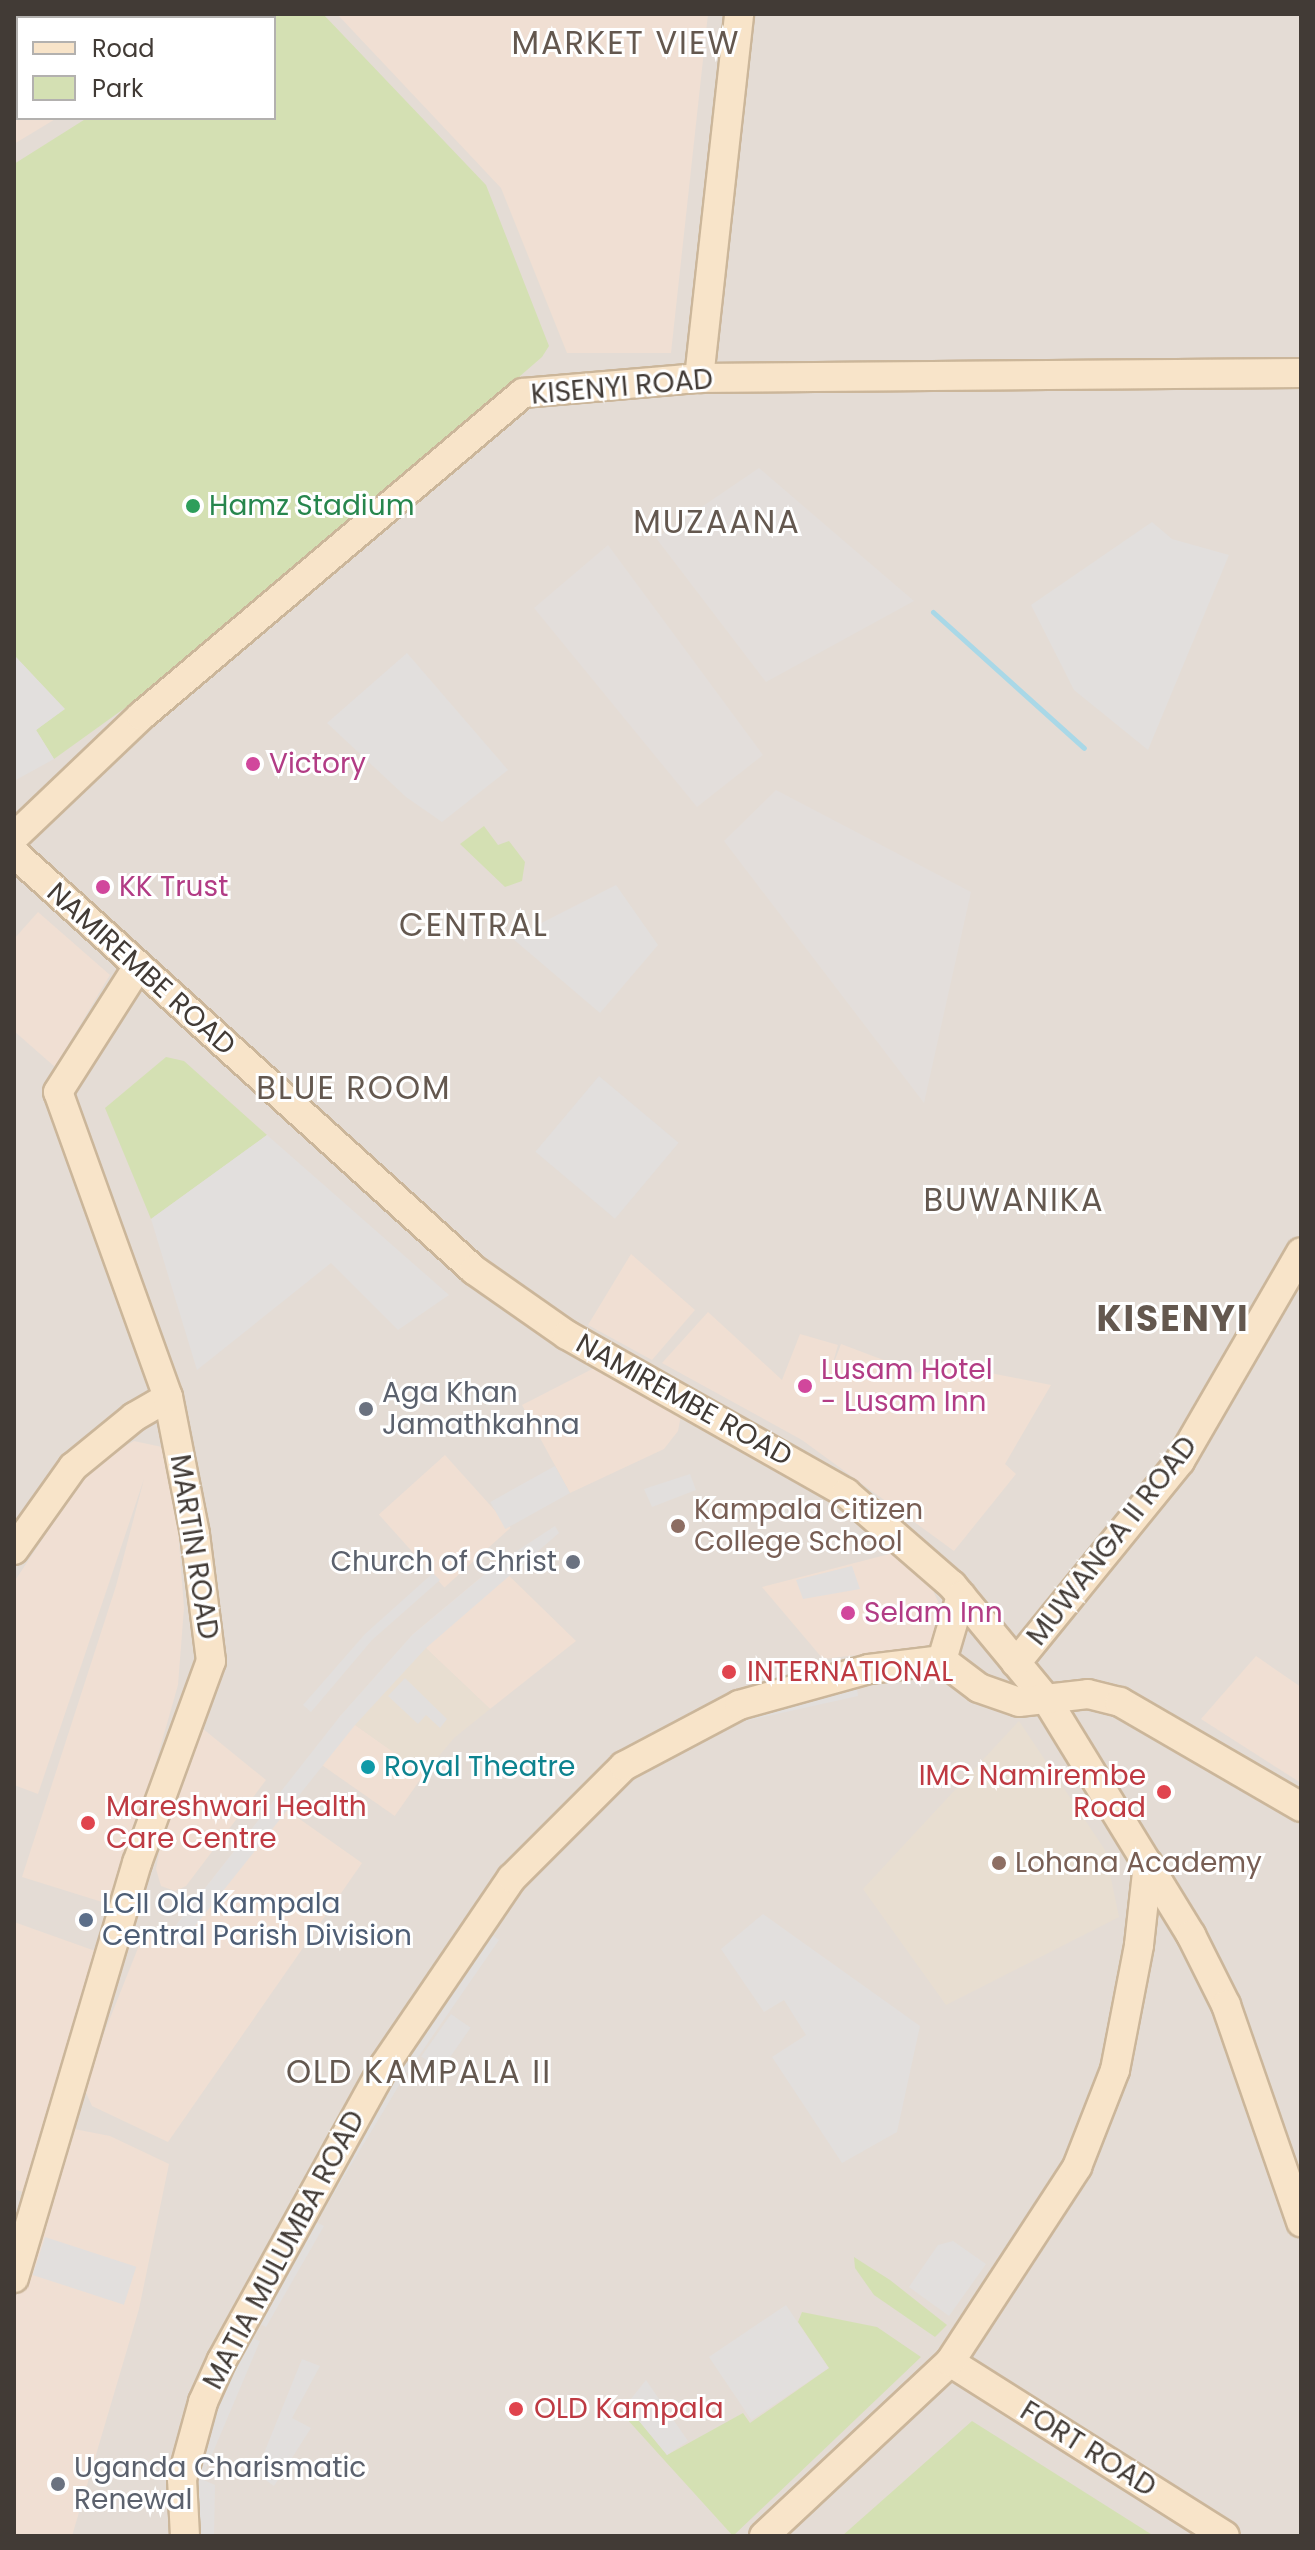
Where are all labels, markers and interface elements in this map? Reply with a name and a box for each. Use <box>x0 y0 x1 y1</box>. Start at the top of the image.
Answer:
legend <box>16 16 276 120</box>
district label: MARKET VIEW <box>511 24 741 62</box>
text: Road <box>92 32 154 65</box>
text: Park <box>92 72 143 105</box>
street label: KISENYI ROAD <box>530 362 714 412</box>
place label: Hamz Stadium <box>209 489 414 523</box>
marker: Hamz Stadium <box>184 497 202 515</box>
district label: MUZAANA <box>633 503 801 541</box>
place label: Victory <box>269 747 366 781</box>
marker: Victory <box>244 755 262 773</box>
place label: KK Trust <box>119 870 228 904</box>
street label: NAMIREMBE ROAD <box>40 876 242 1062</box>
marker: KK Trust <box>94 878 112 896</box>
district label: CENTRAL <box>399 906 549 944</box>
district label: BLUE ROOM <box>256 1069 452 1107</box>
district label: BUWANIKA <box>923 1181 1105 1219</box>
district label: KISENYI <box>1096 1297 1250 1341</box>
street label: NAMIREMBE ROAD <box>570 1327 798 1473</box>
place label: Lusam Hotel - Lusam Inn <box>821 1353 993 1419</box>
place label: Aga Khan Jamathkahna <box>382 1376 580 1442</box>
marker: Lusam Hotel - Lusam Inn <box>796 1377 814 1395</box>
marker: Aga Khan Jamathkahna <box>357 1400 375 1418</box>
street label: MUWANGA II ROAD <box>1020 1430 1204 1652</box>
street label: MARTIN ROAD <box>163 1452 225 1642</box>
place label: Kampala Citizen College School <box>694 1493 923 1559</box>
marker: Kampala Citizen College School <box>669 1517 687 1535</box>
place label: Church of Christ <box>330 1545 557 1579</box>
marker: Church of Christ <box>564 1553 582 1571</box>
place label: Selam Inn <box>864 1596 1003 1630</box>
marker: Selam Inn <box>839 1604 857 1622</box>
place label: INTERNATIONAL <box>747 1655 953 1689</box>
marker: INTERNATIONAL <box>718 1661 740 1683</box>
place label: Royal Theatre <box>384 1750 575 1784</box>
marker: Royal Theatre <box>359 1758 377 1776</box>
place label: IMC Namirembe Road <box>919 1759 1146 1825</box>
marker: IMC Namirembe Road <box>1153 1781 1175 1803</box>
place label: Mareshwari Health Care Centre <box>106 1790 367 1856</box>
marker: Mareshwari Health Care Centre <box>77 1812 99 1834</box>
place label: Lohana Academy <box>1015 1846 1262 1880</box>
marker: Lohana Academy <box>990 1854 1008 1872</box>
place label: LCII Old Kampala Central Parish Division <box>102 1887 412 1953</box>
marker: LCII Old Kampala Central Parish Division <box>77 1911 95 1929</box>
district label: OLD KAMPALA II <box>286 2053 552 2091</box>
street label: MATIA MULUMBA ROAD <box>196 2105 372 2395</box>
place label: OLD Kampala <box>534 2392 724 2426</box>
street label: FORT ROAD <box>1014 2394 1162 2504</box>
marker: OLD Kampala <box>505 2398 527 2420</box>
place label: Uganda Charismatic Renewal <box>74 2451 366 2517</box>
marker: Uganda Charismatic Renewal <box>49 2475 67 2493</box>

